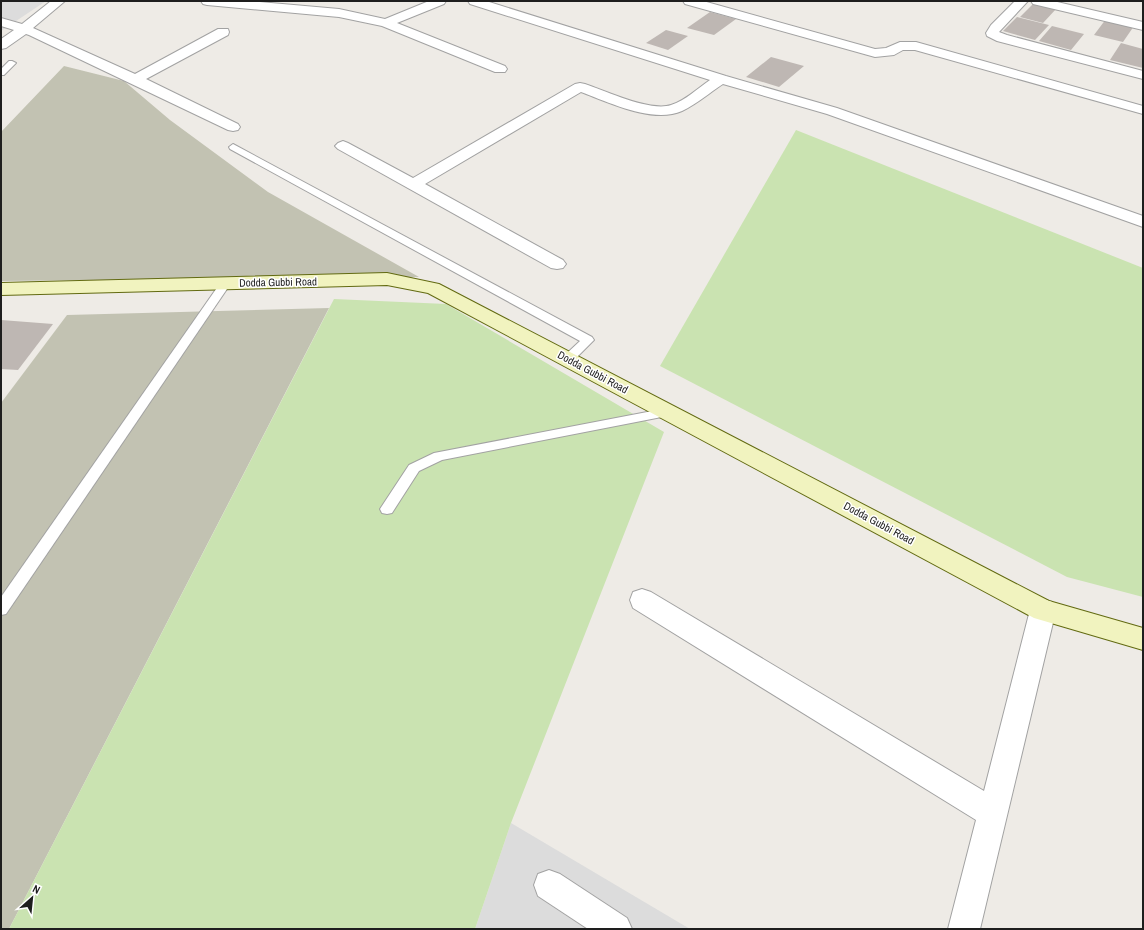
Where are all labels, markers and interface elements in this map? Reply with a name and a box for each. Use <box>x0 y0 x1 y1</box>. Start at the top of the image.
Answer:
street label: Dodda Gubbi Road <box>239 274 317 290</box>
street label: Dodda Gubbi Road <box>555 348 631 396</box>
street label: Dodda Gubbi Road <box>841 499 917 547</box>
north arrow <box>12 878 52 918</box>
text: N <box>30 881 43 897</box>

